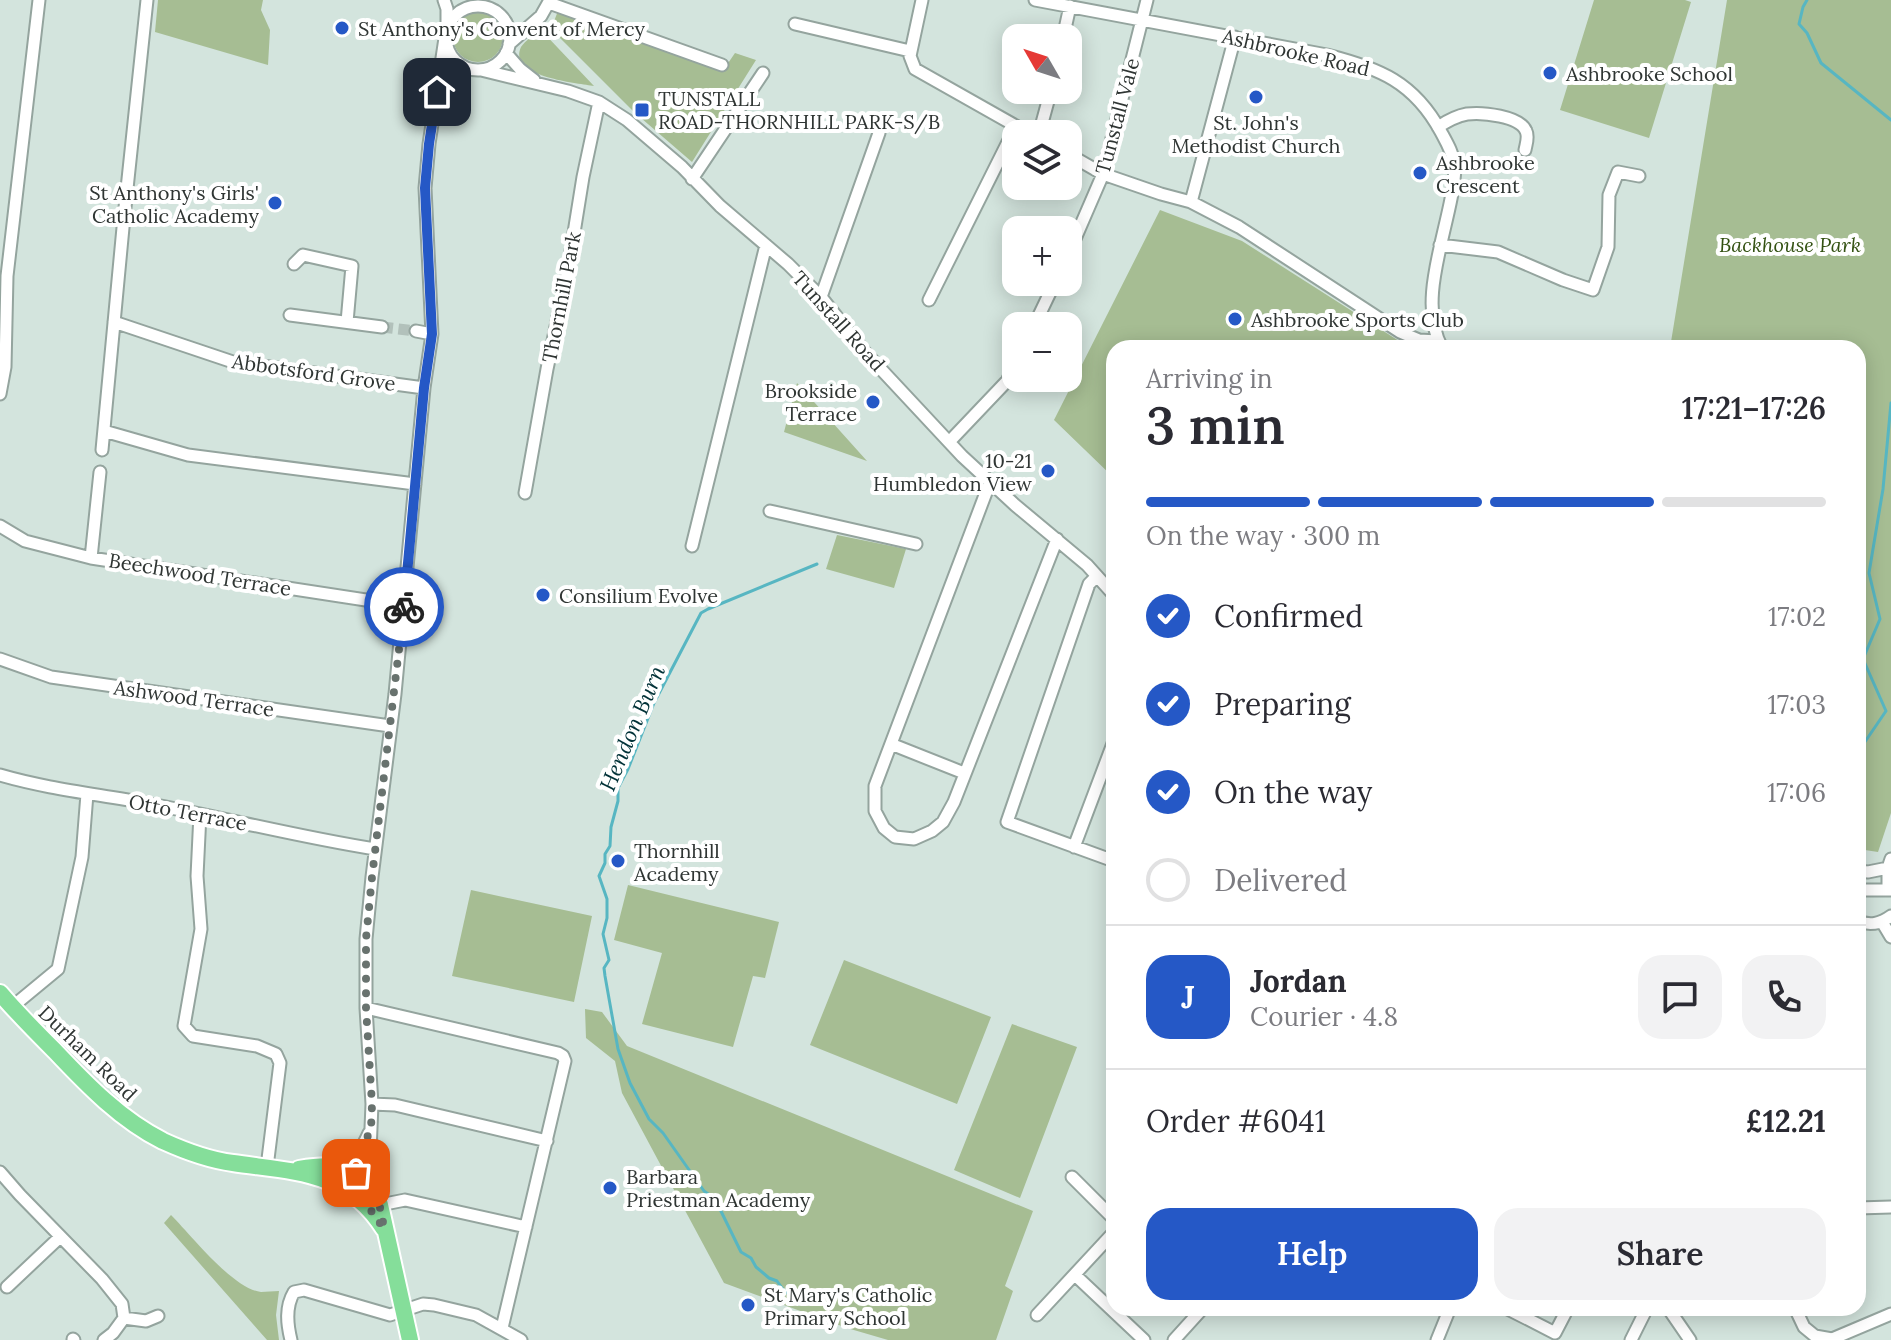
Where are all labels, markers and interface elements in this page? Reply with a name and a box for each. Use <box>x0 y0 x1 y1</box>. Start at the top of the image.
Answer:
place label: St Anthony's Convent of Mercy <box>358 16 645 41</box>
marker: St Anthony's Convent of Mercy <box>333 19 351 37</box>
street label: Ashbrooke Road <box>1219 23 1372 81</box>
north arrow <box>1002 24 1082 104</box>
map controls <box>1002 24 1082 392</box>
street label: Tunstall Vale <box>1089 55 1145 177</box>
pin <box>403 58 471 126</box>
place label: Ashbrooke School <box>1565 61 1733 86</box>
marker: Ashbrooke School <box>1541 64 1559 82</box>
icon: home <box>415 70 459 114</box>
place label: TUNSTALL ROAD-THORNHILL PARK-S/B <box>658 86 940 135</box>
marker: St. John's Methodist Church <box>1247 88 1265 106</box>
marker: TUNSTALL ROAD-THORNHILL PARK-S/B <box>633 101 651 119</box>
place label: St. John's Methodist Church <box>1171 110 1341 158</box>
button: layers <box>1002 120 1082 200</box>
place label: Ashbrooke Crescent <box>1435 150 1535 198</box>
marker: Ashbrooke Crescent <box>1411 164 1429 182</box>
place label: St Anthony's Girls' Catholic Academy <box>89 180 259 228</box>
marker: St Anthony's Girls' Catholic Academy <box>266 194 284 212</box>
button: + <box>1002 216 1082 296</box>
street label: Thornhill Park <box>536 229 586 364</box>
park label: Backhouse Park <box>1719 232 1861 257</box>
street label: Tunstall Road <box>787 266 891 376</box>
place label: Ashbrooke Sports Club <box>1250 307 1464 332</box>
marker: Ashbrooke Sports Club <box>1226 310 1244 328</box>
button: − <box>1002 312 1082 392</box>
street label: Abbotsford Grove <box>230 348 397 396</box>
text: Arriving in <box>1146 362 1273 395</box>
place label: Brookside Terrace <box>764 378 857 426</box>
text: 17:21–17:26 <box>1682 389 1826 427</box>
text: 3 min <box>1146 392 1285 458</box>
marker: Brookside Terrace <box>864 393 882 411</box>
place label: 10-21 Humbledon View <box>873 448 1032 496</box>
marker: 10-21 Humbledon View <box>1039 462 1057 480</box>
text: On the way · 300 m <box>1146 519 1380 552</box>
street label: Beechwood Terrace <box>107 547 293 601</box>
courier <box>364 567 444 647</box>
place label: Consilium Evolve <box>559 583 718 608</box>
icon: bike <box>382 585 426 629</box>
marker: Consilium Evolve <box>534 586 552 604</box>
icon: check <box>1146 594 1190 638</box>
text: Confirmed <box>1214 597 1363 635</box>
text: 17:02 <box>1768 600 1826 633</box>
water label: Hendon Burn <box>593 661 671 795</box>
street label: Ashwood Terrace <box>111 674 276 722</box>
icon: check <box>1146 682 1190 726</box>
text: Preparing <box>1214 685 1351 723</box>
text: 17:03 <box>1767 688 1826 721</box>
icon: check <box>1146 770 1190 814</box>
text: On the way <box>1214 773 1372 811</box>
text: 17:06 <box>1767 776 1826 809</box>
street label: Otto Terrace <box>127 788 249 836</box>
place label: Thornhill Academy <box>633 838 720 886</box>
marker: Thornhill Academy <box>609 852 627 870</box>
text: Delivered <box>1214 861 1347 899</box>
button: chat <box>1638 955 1722 1039</box>
button: phone <box>1742 955 1826 1039</box>
text: Jordan <box>1250 962 1347 1000</box>
text: J <box>1181 978 1195 1016</box>
street label: Durham Road <box>34 1000 142 1106</box>
text: Courier · 4.8 <box>1250 1000 1398 1033</box>
text: Order #6041 <box>1146 1102 1326 1140</box>
text: £12.21 <box>1745 1102 1826 1140</box>
pin <box>322 1139 390 1207</box>
icon: bag <box>334 1151 378 1195</box>
place label: Barbara Priestman Academy <box>626 1164 811 1212</box>
marker: Barbara Priestman Academy <box>601 1179 619 1197</box>
button: Help <box>1146 1208 1478 1300</box>
button: Share <box>1494 1208 1826 1300</box>
place label: St Mary's Catholic Primary School <box>764 1282 932 1330</box>
marker: St Mary's Catholic Primary School <box>739 1296 757 1314</box>

